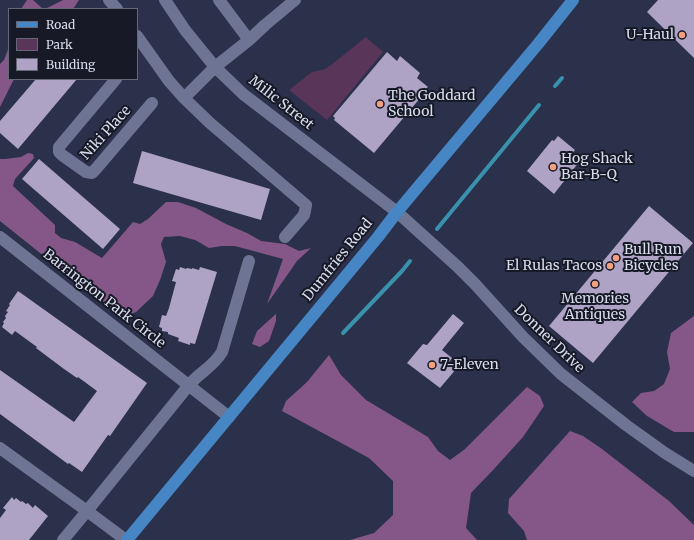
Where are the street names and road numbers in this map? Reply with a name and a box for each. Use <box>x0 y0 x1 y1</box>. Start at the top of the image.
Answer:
street label: Milic Street <box>245 73 317 133</box>
street label: Niki Place <box>77 102 135 164</box>
street label: Dumfries Road <box>300 215 376 305</box>
street label: Barrington Park Circle <box>39 246 169 352</box>
street label: Donner Drive <box>511 301 587 377</box>

